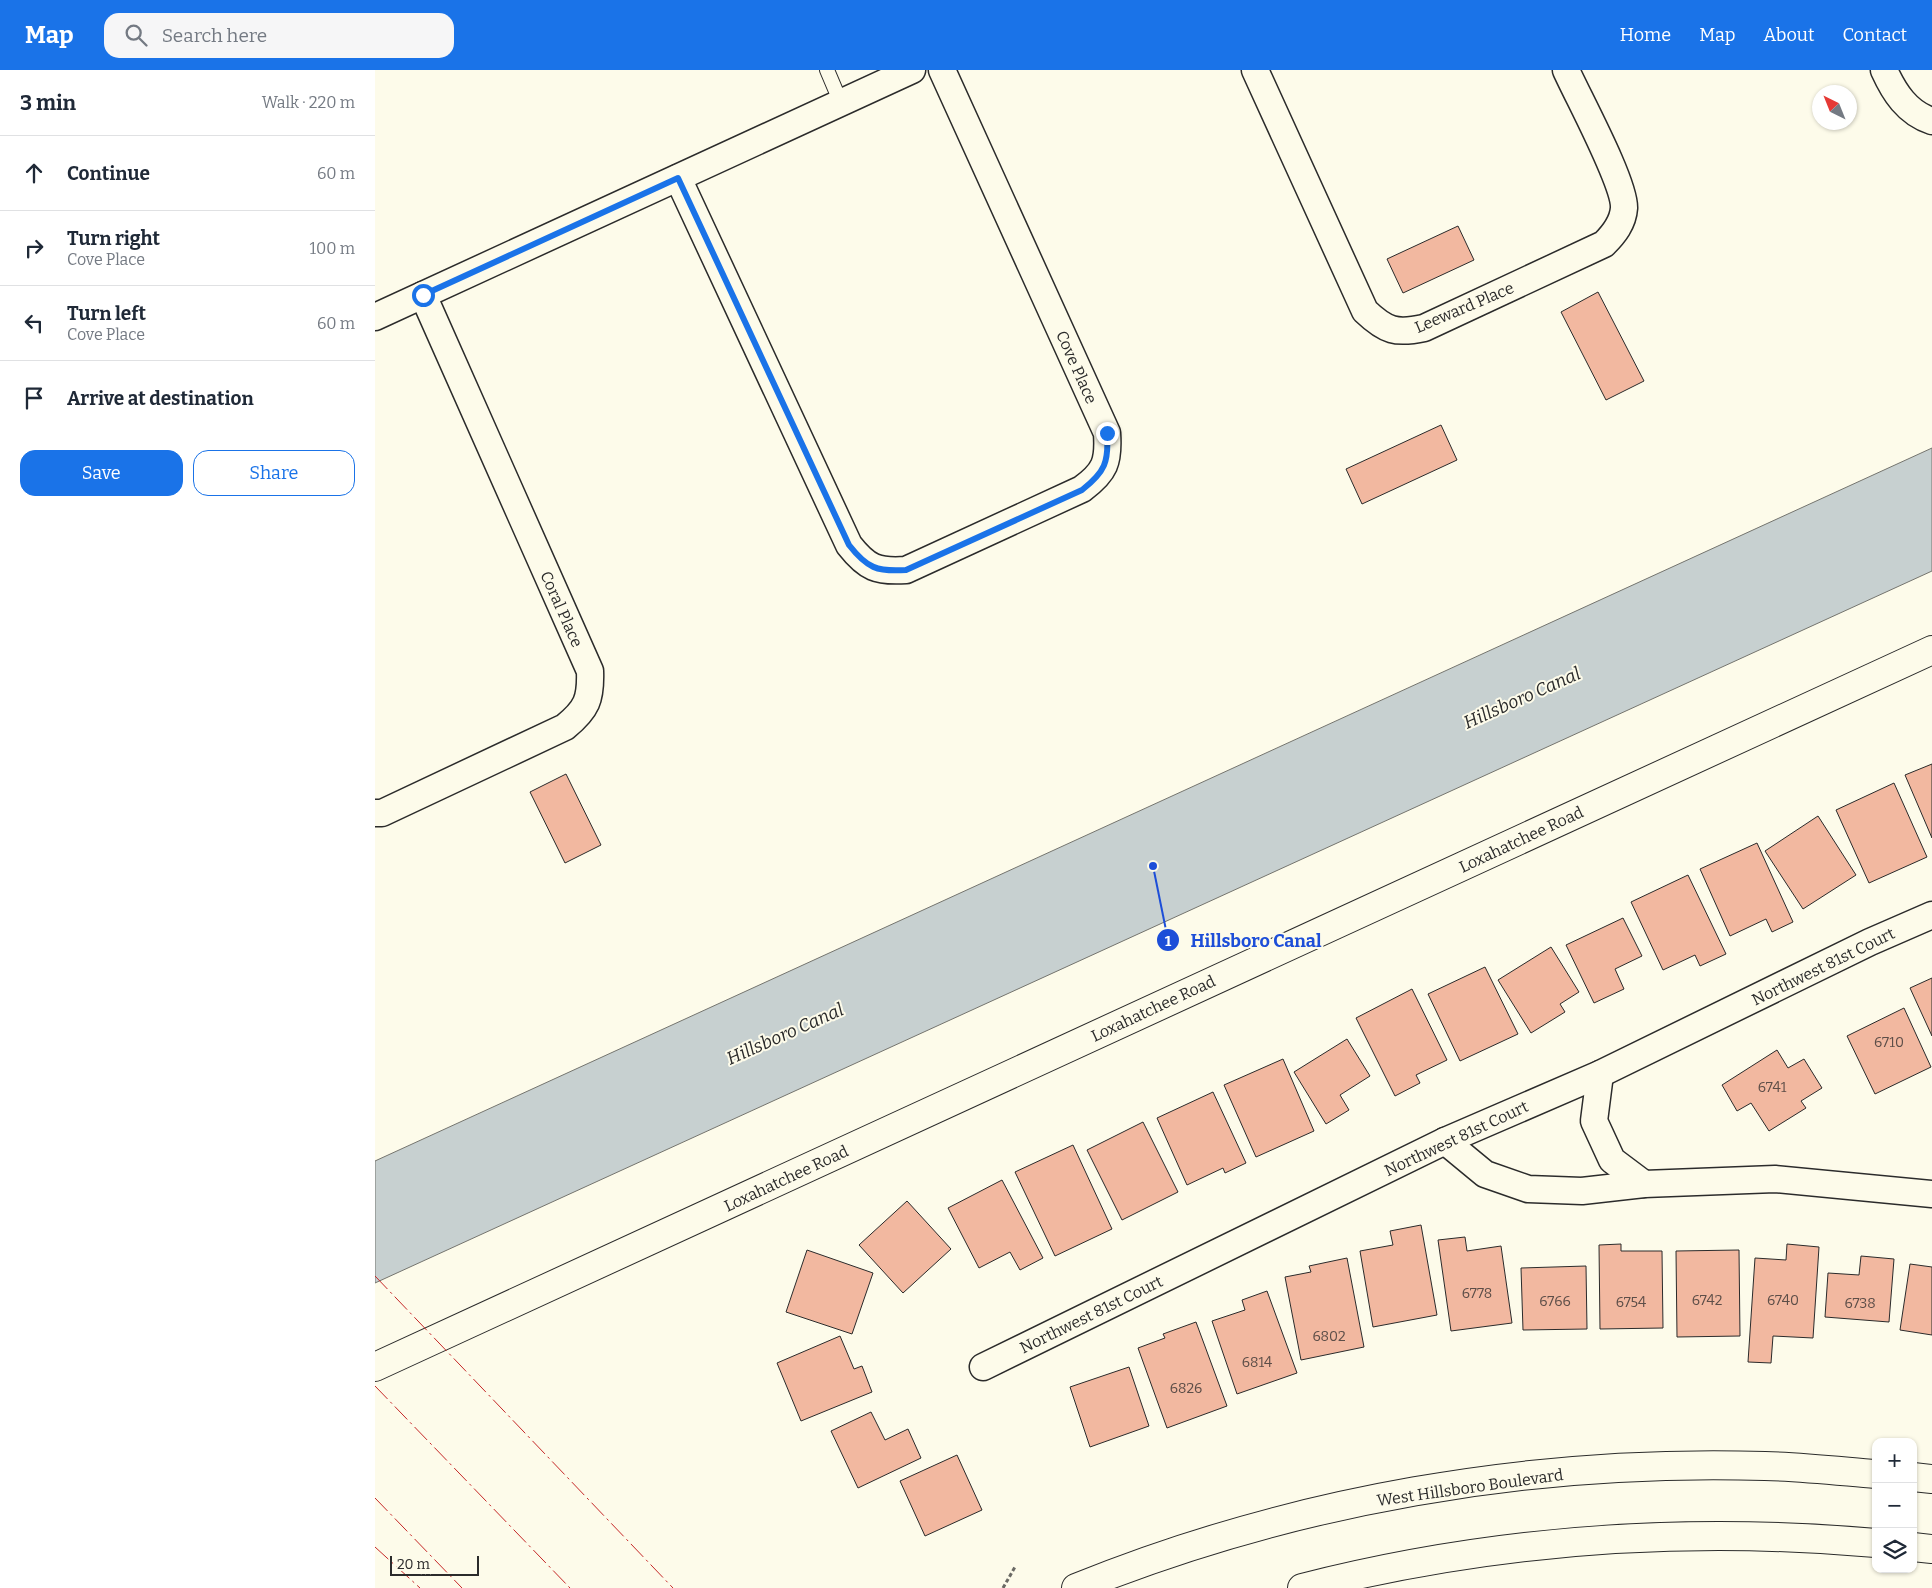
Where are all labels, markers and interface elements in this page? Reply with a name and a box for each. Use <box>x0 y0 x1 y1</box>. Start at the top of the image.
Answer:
search box <box>104 13 454 58</box>
text: Map <box>25 21 74 49</box>
icon: search <box>122 21 150 49</box>
text: Search here <box>162 24 267 47</box>
text: Home <box>1620 24 1671 46</box>
text: Map <box>1699 24 1735 46</box>
text: About <box>1763 24 1814 46</box>
text: Contact <box>1842 24 1907 46</box>
north arrow <box>1812 85 1857 130</box>
text: 3 min <box>20 90 76 116</box>
text: Walk · 220 m <box>262 93 355 112</box>
icon: ahead <box>20 159 48 187</box>
text: Continue <box>67 162 150 185</box>
text: 60 m <box>317 164 355 183</box>
text: Turn right <box>67 227 160 250</box>
icon: right <box>20 234 48 262</box>
text: 100 m <box>310 239 355 258</box>
text: Cove Place <box>67 250 145 269</box>
street label: Leeward Place <box>1412 278 1517 337</box>
route start <box>412 284 435 307</box>
text: Turn left <box>67 302 146 325</box>
icon: left <box>20 309 48 337</box>
text: 60 m <box>317 314 355 333</box>
text: Cove Place <box>67 325 145 344</box>
street label: Cove Place <box>1052 328 1101 407</box>
icon: arrive <box>20 384 48 412</box>
text: Arrive at destination <box>67 387 254 410</box>
route end <box>1096 422 1119 445</box>
button: Save <box>20 450 183 496</box>
button: Share <box>193 450 355 496</box>
street label: Coral Place <box>536 568 587 650</box>
water label: Hillsboro Canal <box>1460 662 1584 734</box>
street label: Loxahatchee Road <box>1456 802 1587 877</box>
callout: Hillsboro Canal <box>1155 924 1332 957</box>
street label: Northwest 81st Court <box>1749 924 1898 1009</box>
text: Hillsboro Canal <box>1190 930 1322 952</box>
text: 1 <box>1165 932 1172 950</box>
street label: Loxahatchee Road <box>1088 971 1219 1046</box>
water label: Hillsboro Canal <box>723 998 847 1070</box>
house number: 6710 <box>1874 1034 1904 1051</box>
house number: 6741 <box>1758 1079 1787 1096</box>
street label: Northwest 81st Court <box>1381 1097 1531 1180</box>
street label: Loxahatchee Road <box>721 1141 852 1216</box>
street label: Northwest 81st Court <box>1017 1272 1166 1357</box>
house number: 6778 <box>1462 1285 1492 1302</box>
house number: 6742 <box>1692 1292 1722 1309</box>
house number: 6740 <box>1767 1292 1799 1309</box>
house number: 6766 <box>1539 1293 1571 1310</box>
house number: 6754 <box>1616 1294 1646 1311</box>
house number: 6738 <box>1844 1295 1876 1312</box>
house number: 6802 <box>1312 1328 1346 1345</box>
house number: 6814 <box>1242 1354 1272 1371</box>
house number: 6826 <box>1170 1380 1202 1397</box>
map controls <box>1872 1438 1917 1573</box>
button: + <box>1872 1438 1917 1483</box>
street label: West Hillsboro Boulevard <box>1376 1465 1565 1510</box>
button: − <box>1872 1483 1917 1528</box>
button: layers <box>1872 1528 1917 1573</box>
scale bar <box>390 1553 479 1576</box>
text: 20 m <box>397 1556 430 1573</box>

